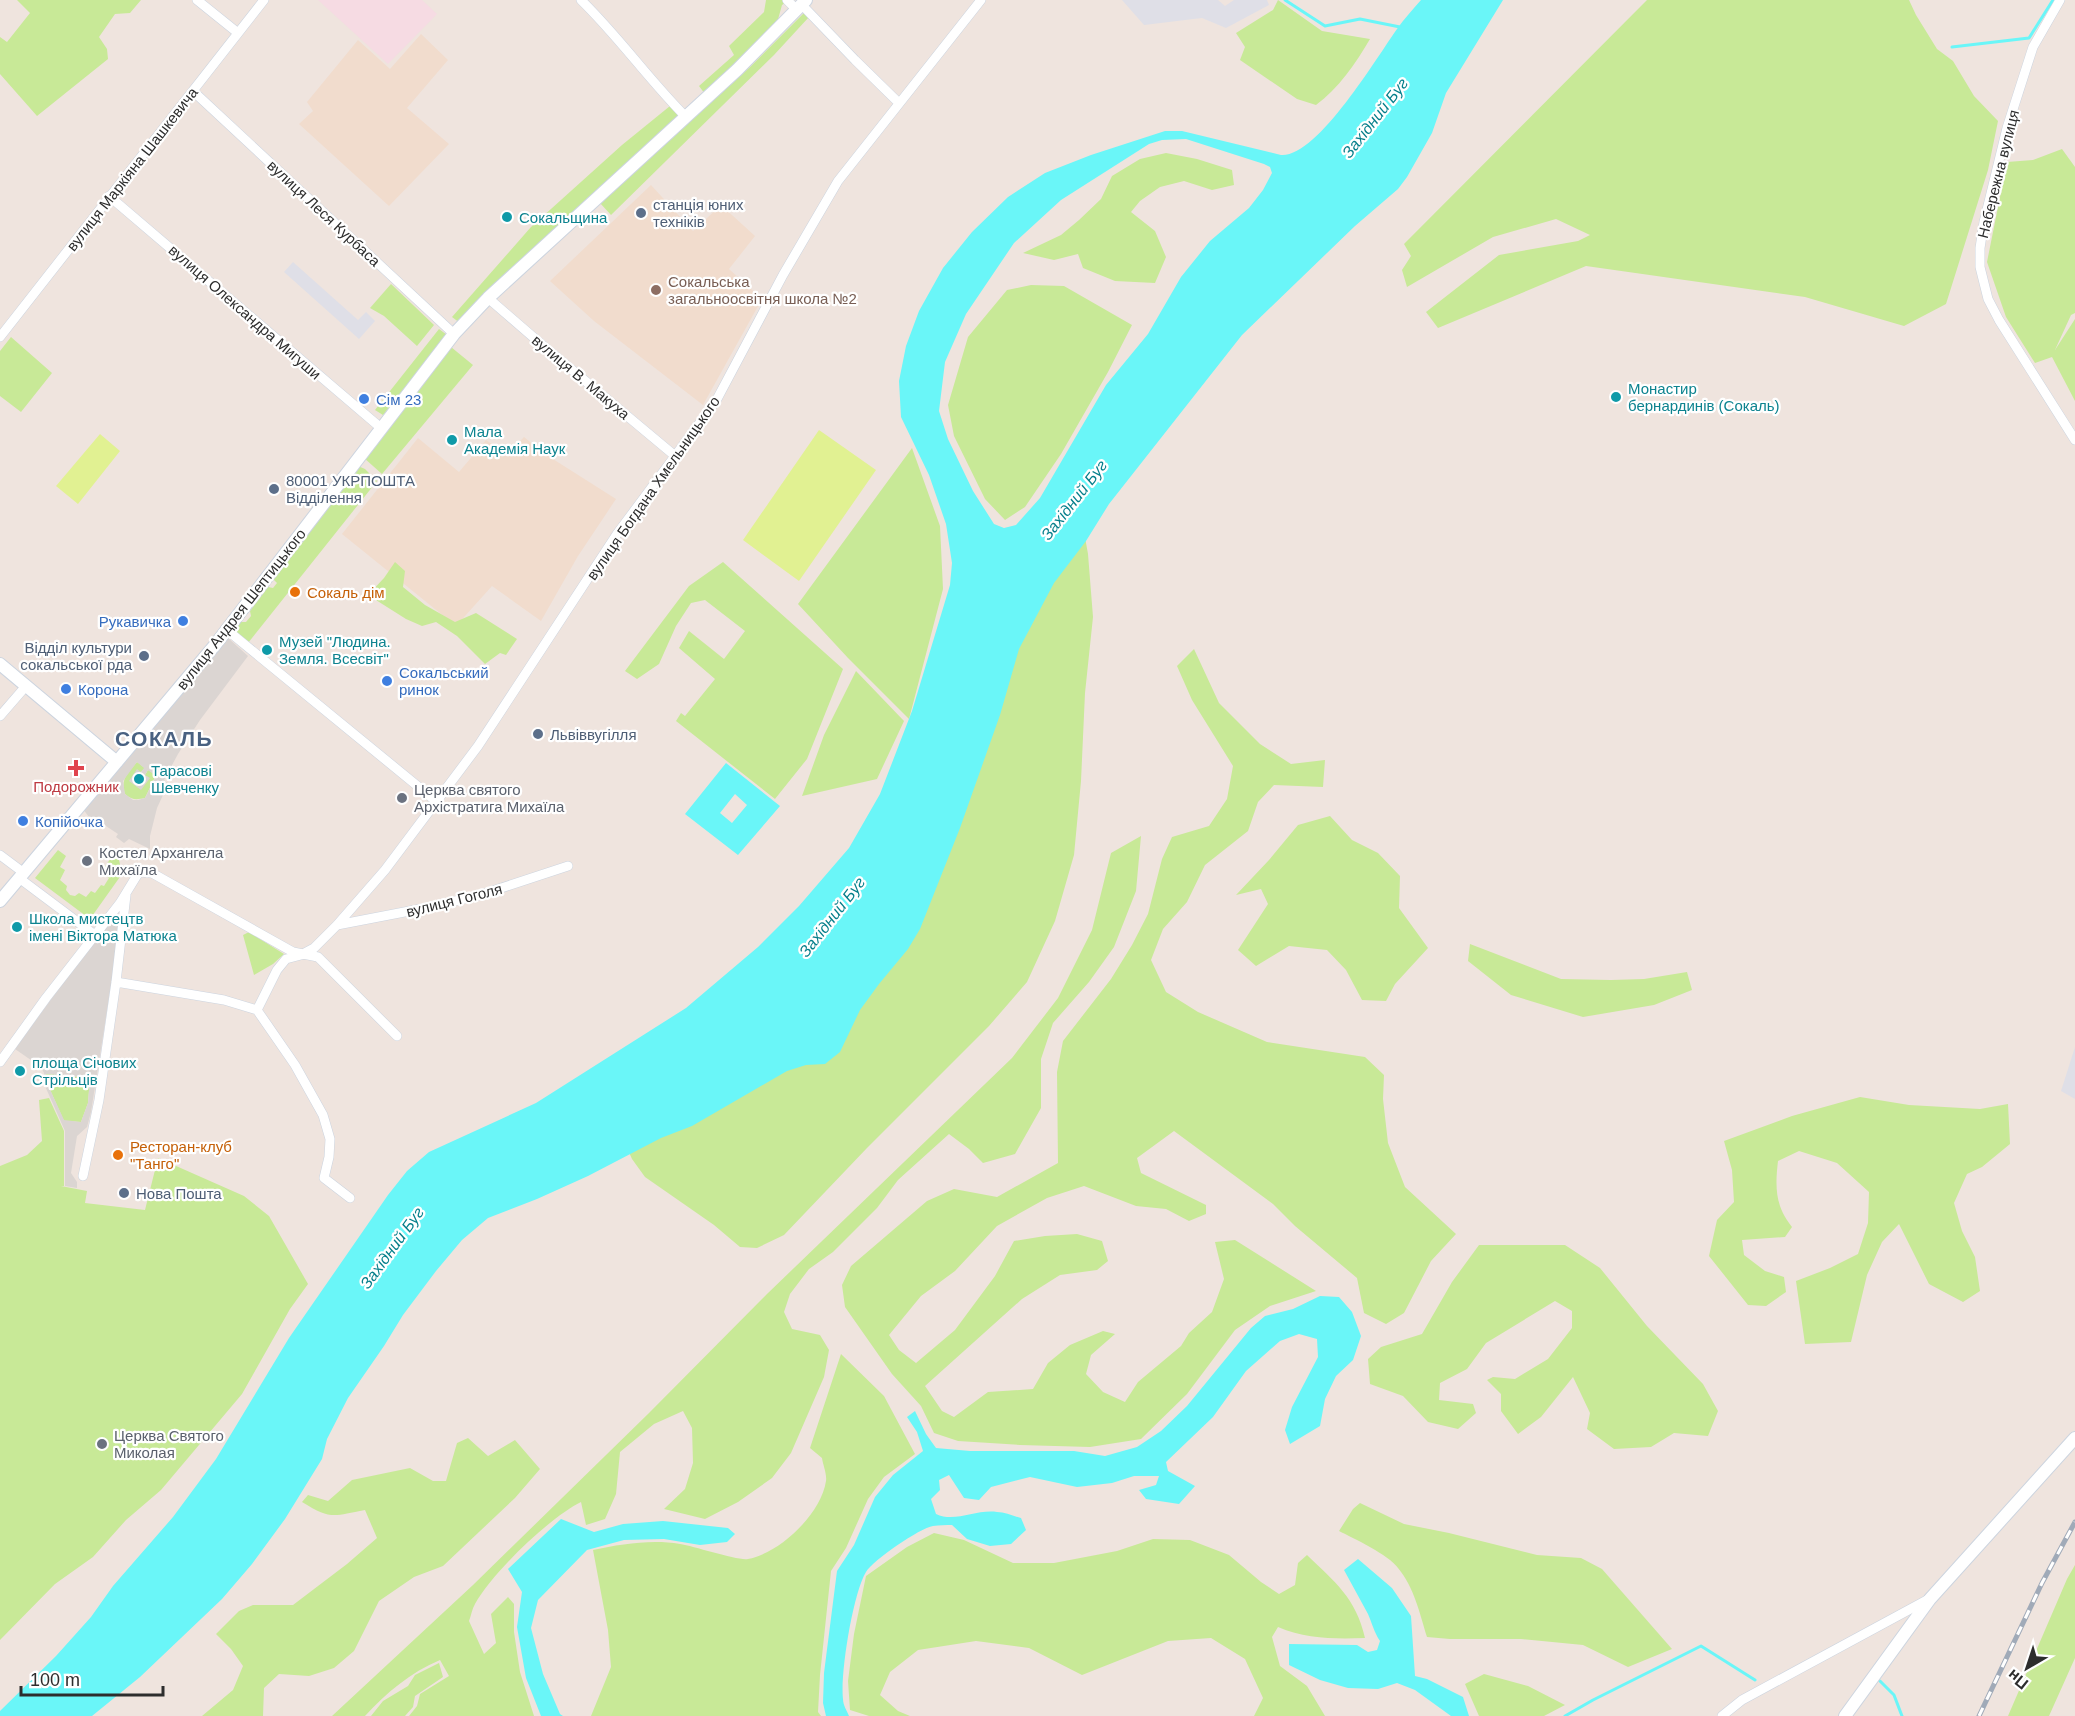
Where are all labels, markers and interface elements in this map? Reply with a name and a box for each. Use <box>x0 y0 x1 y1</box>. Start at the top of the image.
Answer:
water label: Західний Буг <box>1339 75 1411 161</box>
street label: вулиця Маркіяна Шашкевича <box>63 83 201 254</box>
street label: Набережна вулиця <box>1974 108 2022 240</box>
street label: вулиця Леся Курбаса <box>264 156 384 270</box>
place label: станція юних техніків <box>653 196 744 230</box>
marker: станція юних техніків <box>634 206 648 220</box>
place label: Сокальщина <box>519 209 608 226</box>
marker: Сокальщина <box>500 210 514 224</box>
street label: вулиця Олександра Мигуши <box>165 241 325 383</box>
place label: Сокальська загальноосвітня школа №2 <box>668 273 857 307</box>
marker: Сокальська загальноосвітня школа №2 <box>649 283 663 297</box>
street label: вулиця В. Макуха <box>529 331 634 423</box>
place label: Монастир бернардинів (Сокаль) <box>1628 380 1780 414</box>
marker: Монастир бернардинів (Сокаль) <box>1609 390 1623 404</box>
place label: Сім 23 <box>376 391 421 408</box>
marker: Сім 23 <box>357 392 371 406</box>
street label: вулиця Богдана Хмельницького <box>583 393 723 583</box>
place label: Мала Академія Наук <box>464 423 566 457</box>
marker: Мала Академія Наук <box>445 433 459 447</box>
water label: Західний Буг <box>1038 457 1110 543</box>
place label: 80001 УКРПОШТА Відділення <box>286 472 415 506</box>
marker: 80001 УКРПОШТА Відділення <box>267 482 281 496</box>
street label: вулиця Андрея Шептицького <box>173 525 309 693</box>
place label: Сокаль дім <box>307 584 385 601</box>
marker: Сокаль дім <box>288 585 302 599</box>
place label: Рукавичка <box>99 613 172 630</box>
marker: Рукавичка <box>176 614 190 628</box>
place label: Музей "Людина. Земля. Всесвіт" <box>279 633 391 667</box>
place label: Відділ культури сокальської рда <box>20 639 133 673</box>
marker: Музей "Людина. Земля. Всесвіт" <box>260 643 274 657</box>
marker: Відділ культури сокальської рда <box>137 649 151 663</box>
place label: Сокальський ринок <box>399 664 489 698</box>
marker: Сокальський ринок <box>380 674 394 688</box>
place label: Корона <box>78 681 129 698</box>
marker: Корона <box>59 682 73 696</box>
place label: Львіввугілля <box>550 726 637 743</box>
district label: СОКАЛЬ <box>115 727 213 750</box>
marker: Львіввугілля <box>531 727 545 741</box>
marker: Подорожник <box>69 761 83 775</box>
place label: Тарасові Шевченку <box>151 762 220 796</box>
marker: Тарасові Шевченку <box>132 772 146 786</box>
place label: Подорожник <box>33 778 119 795</box>
place label: Церква святого Архістратига Михаїла <box>414 781 565 815</box>
marker: Церква святого Архістратига Михаїла <box>395 791 409 805</box>
place label: Копійочка <box>35 813 104 830</box>
marker: Копійочка <box>16 814 30 828</box>
place label: Костел Архангела Михаїла <box>99 844 224 878</box>
marker: Костел Архангела Михаїла <box>80 854 94 868</box>
water label: Західний Буг <box>796 874 868 960</box>
street label: вулиця Гоголя <box>404 880 504 920</box>
place label: Школа мистецтв імені Віктора Матюка <box>29 910 177 944</box>
marker: Школа мистецтв імені Віктора Матюка <box>10 920 24 934</box>
place label: площа Січових Стрільців <box>32 1054 137 1088</box>
marker: площа Січових Стрільців <box>13 1064 27 1078</box>
place label: Ресторан-клуб "Танго" <box>130 1138 232 1172</box>
marker: Ресторан-клуб "Танго" <box>111 1148 125 1162</box>
place label: Нова Пошта <box>136 1185 222 1202</box>
marker: Нова Пошта <box>117 1186 131 1200</box>
water label: Західний Буг <box>357 1204 427 1292</box>
place label: Церква Святого Миколая <box>114 1427 224 1461</box>
marker: Церква Святого Миколая <box>95 1437 109 1451</box>
north arrow <box>1997 1638 2057 1698</box>
scale bar <box>21 1659 164 1697</box>
text: Пн <box>2004 1666 2031 1693</box>
text: 100 m <box>30 1670 80 1690</box>

